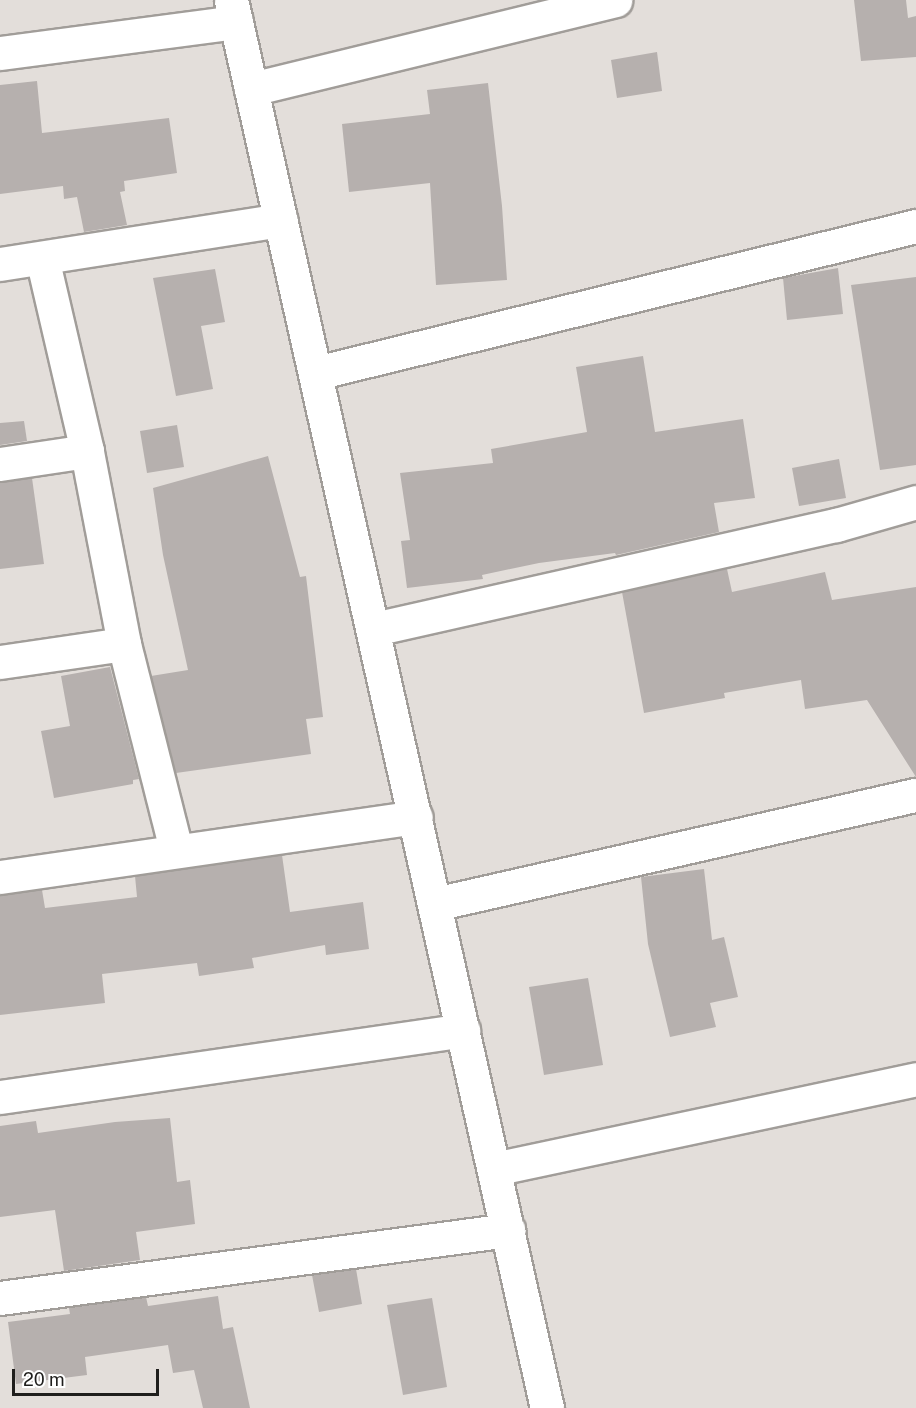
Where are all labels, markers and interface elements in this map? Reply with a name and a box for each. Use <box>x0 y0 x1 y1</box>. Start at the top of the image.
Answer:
scale bar <box>15 1357 162 1395</box>
text: 20 m <box>23 1369 65 1390</box>

